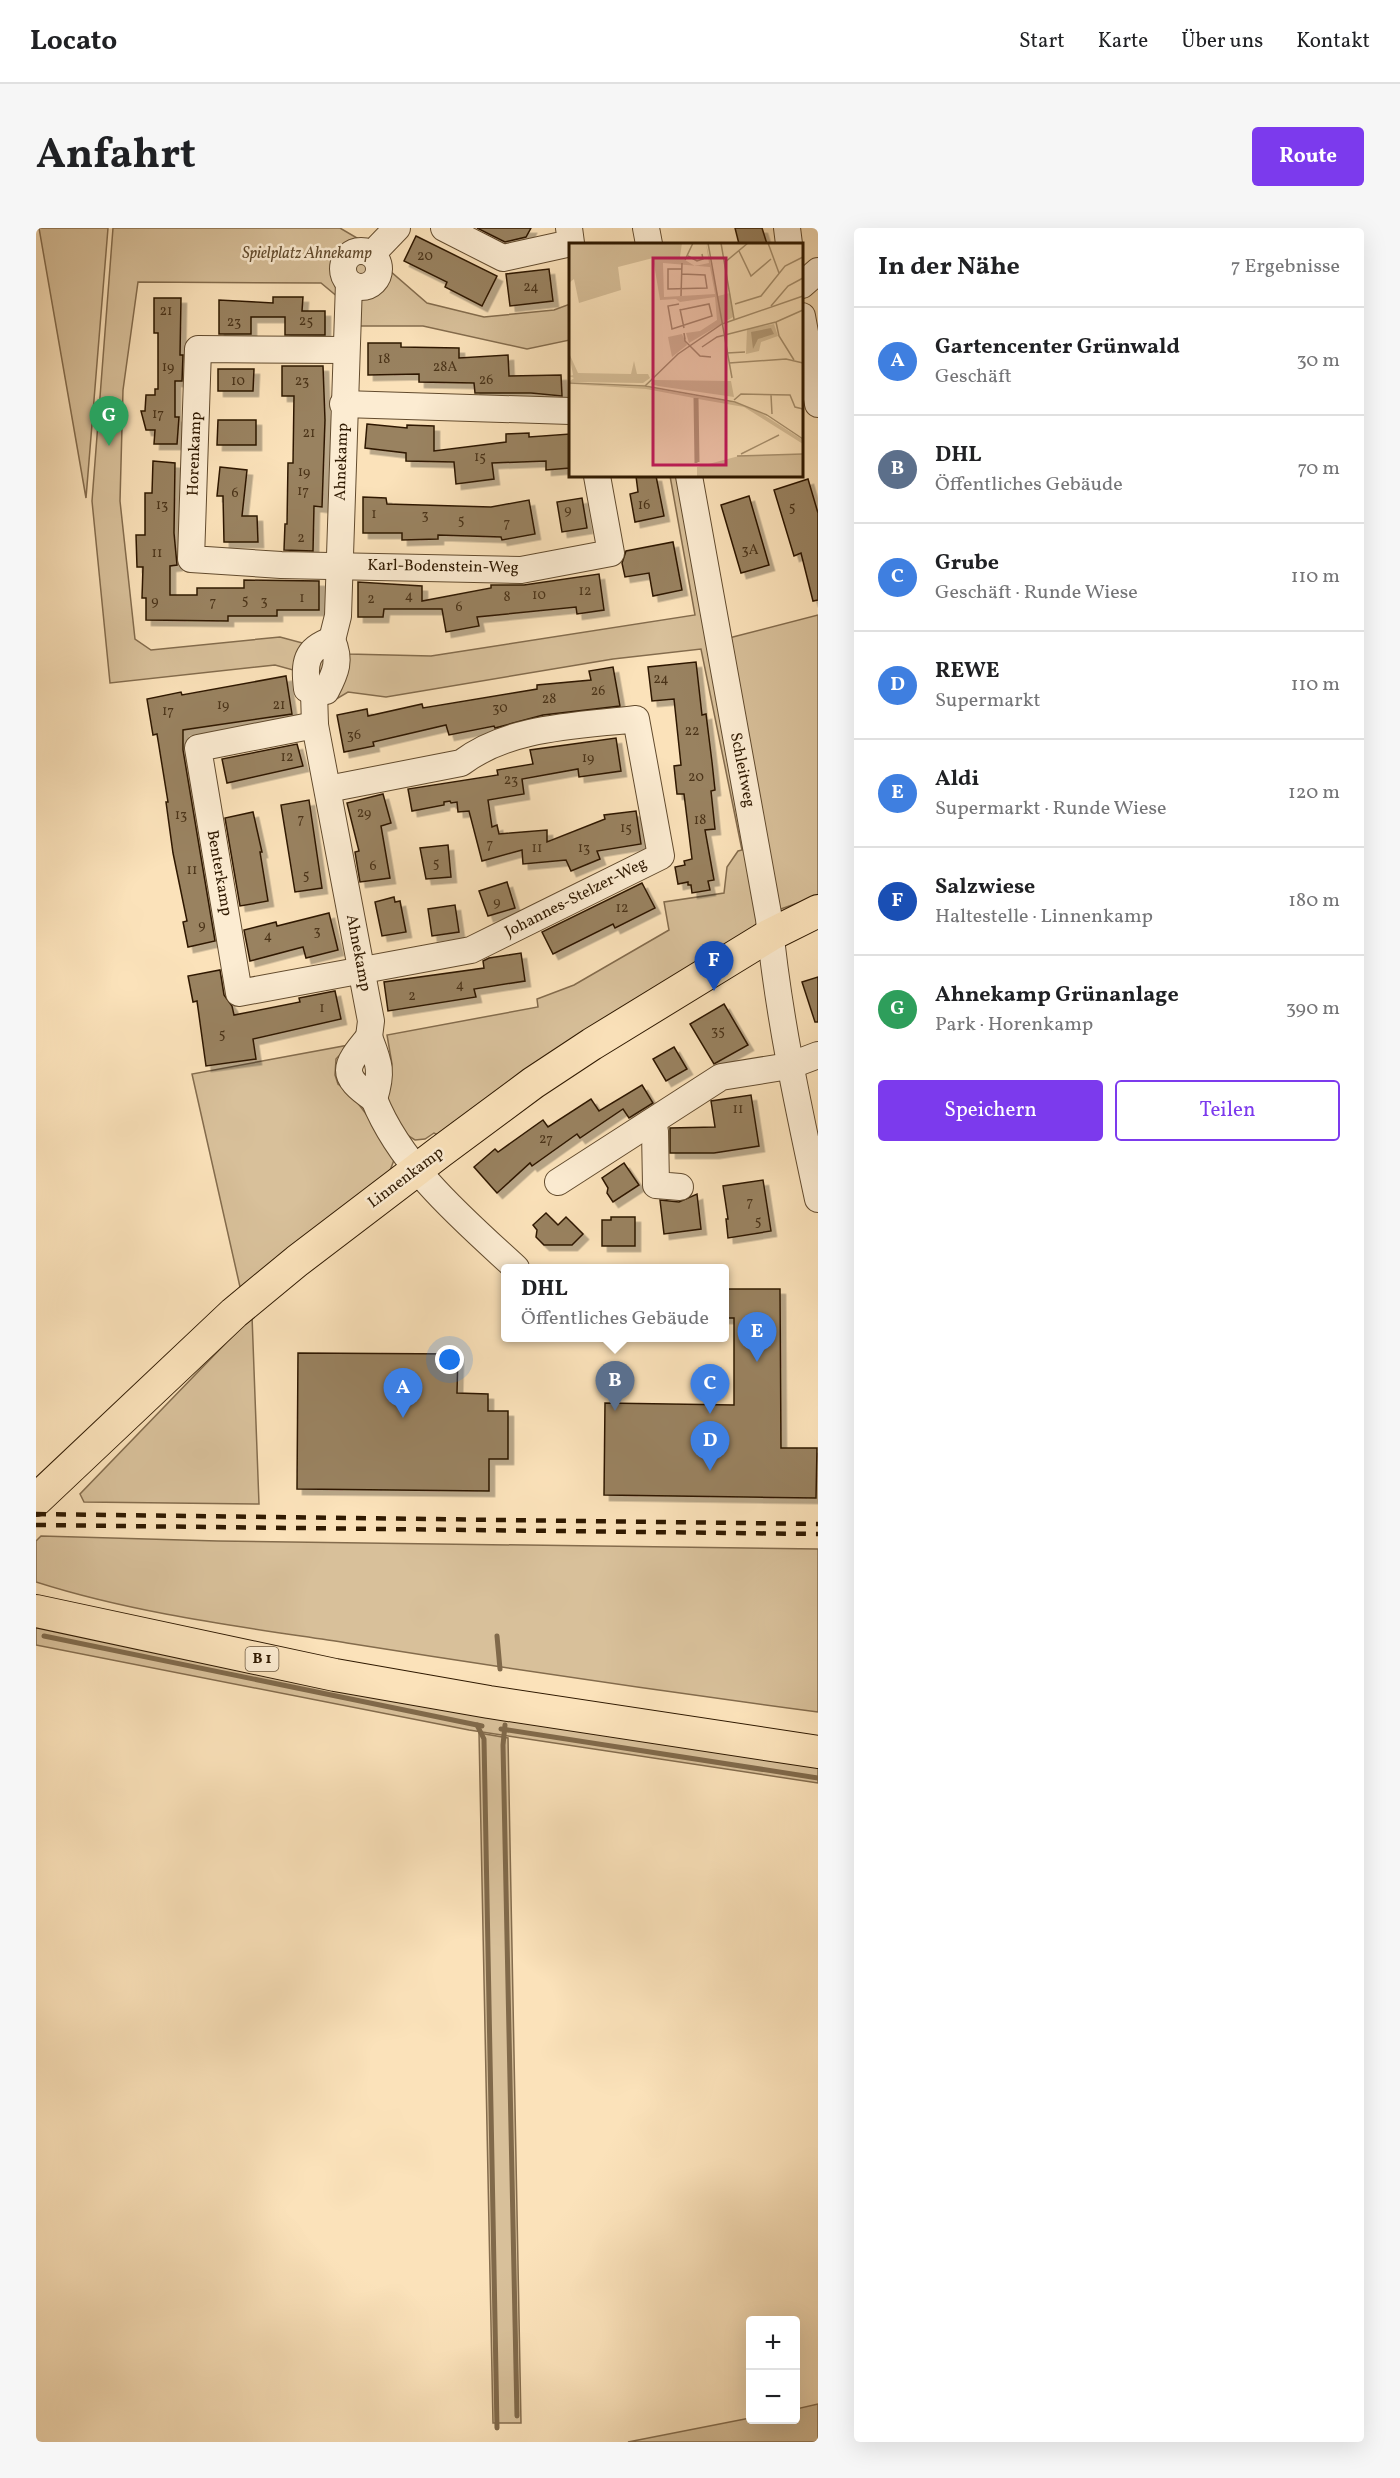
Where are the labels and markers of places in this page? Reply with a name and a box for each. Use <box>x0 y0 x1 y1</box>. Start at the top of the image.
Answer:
pin: G <box>90 396 128 446</box>
pin: F <box>694 942 734 991</box>
pin: E <box>738 1312 776 1362</box>
pin: B <box>596 1362 634 1411</box>
pin: C <box>690 1364 730 1414</box>
pin: A <box>384 1368 422 1418</box>
pin: D <box>690 1422 730 1471</box>

